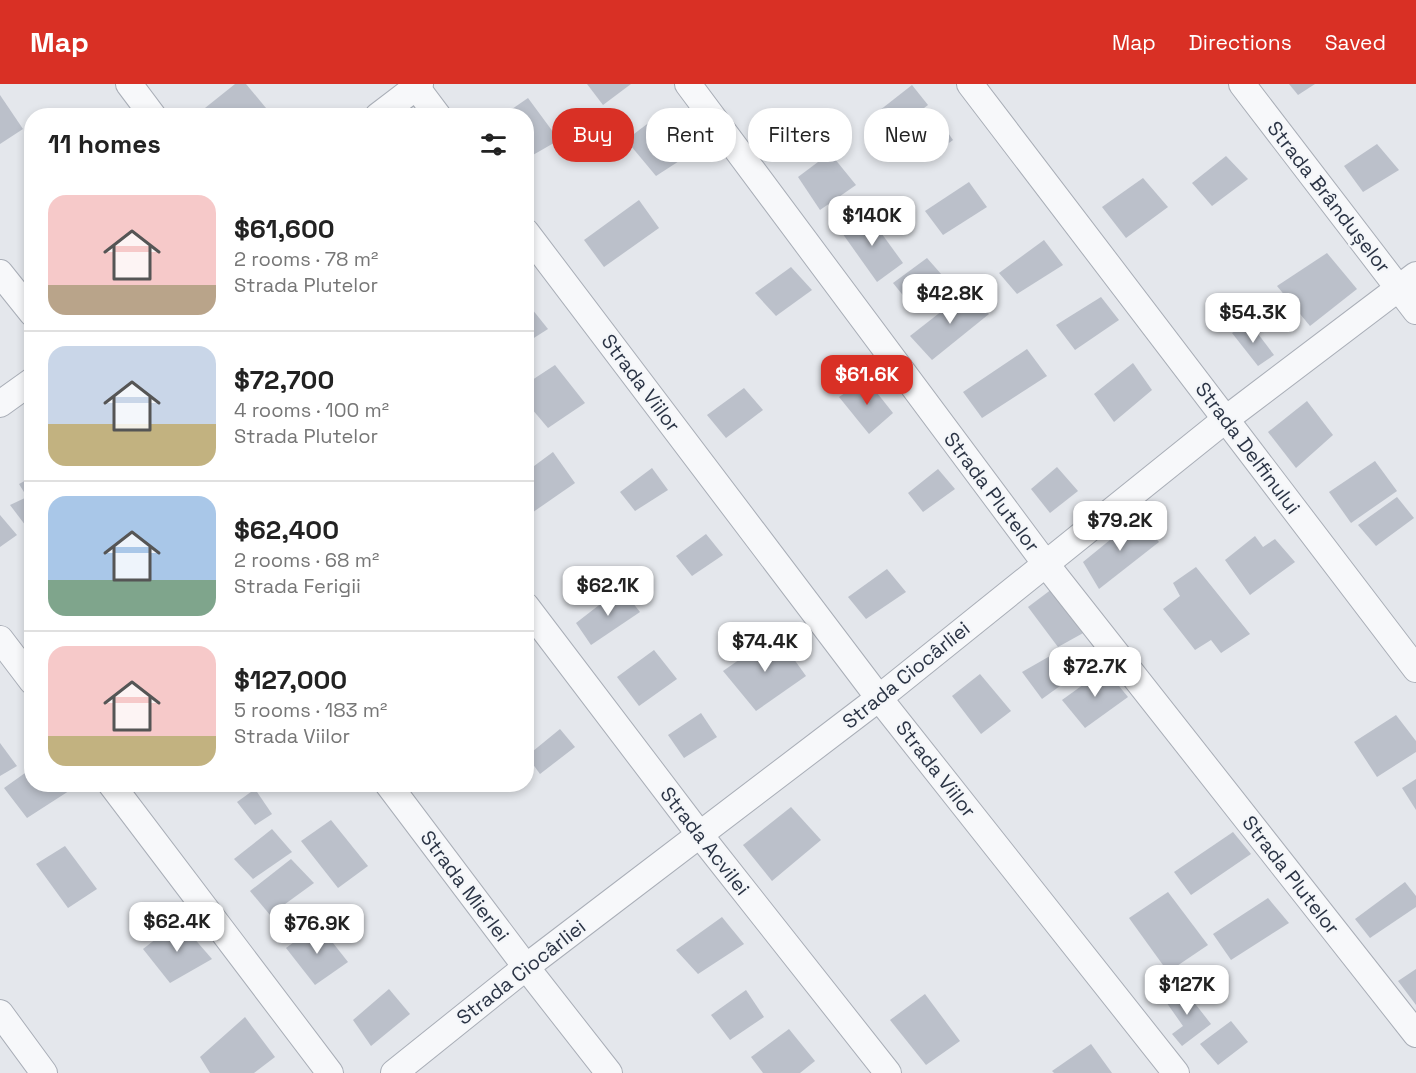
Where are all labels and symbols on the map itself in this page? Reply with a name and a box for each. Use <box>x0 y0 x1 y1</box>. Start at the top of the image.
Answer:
street label: Strada Brândușelor <box>1262 116 1396 278</box>
pin: $140K <box>830 196 914 247</box>
pin: $42.8K <box>901 274 999 325</box>
pin: $54.3K <box>1204 293 1302 344</box>
street label: Strada Viilor <box>596 329 686 437</box>
pin: $61.6K <box>818 355 916 406</box>
street label: Strada Delfinului <box>1190 377 1306 519</box>
street label: Strada Plutelor <box>938 427 1046 557</box>
pin: $79.2K <box>1071 501 1169 552</box>
pin: $62.1K <box>559 566 657 617</box>
street label: Strada Ciocârliei <box>837 615 975 735</box>
pin: $74.4K <box>716 622 814 673</box>
pin: $72.7K <box>1046 647 1144 698</box>
street label: Strada Viilor <box>890 715 982 823</box>
street label: Strada Acvilei <box>655 782 755 900</box>
street label: Strada Plutelor <box>1236 810 1346 940</box>
street label: Strada Mierlei <box>415 825 515 947</box>
pin: $62.4K <box>128 902 226 953</box>
pin: $76.9K <box>268 904 366 955</box>
street label: Strada Ciocârliei <box>451 913 591 1031</box>
pin: $127K <box>1145 965 1229 1016</box>

